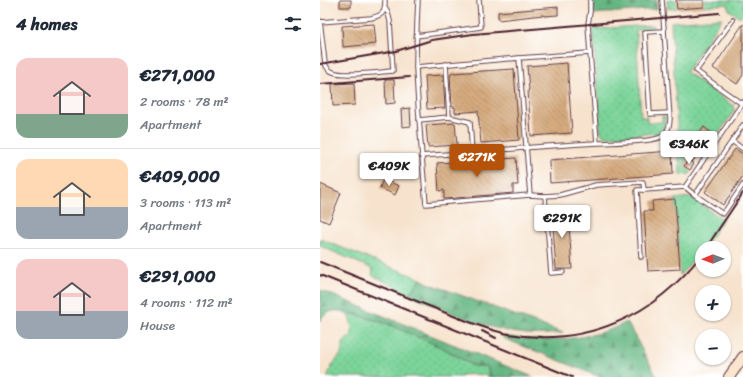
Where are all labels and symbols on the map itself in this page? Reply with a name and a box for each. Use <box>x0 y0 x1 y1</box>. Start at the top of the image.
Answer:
pin: €346K <box>661 131 717 165</box>
pin: €271K <box>449 144 505 178</box>
pin: €409K <box>361 153 417 187</box>
pin: €291K <box>534 205 590 239</box>
north arrow <box>695 241 731 277</box>

